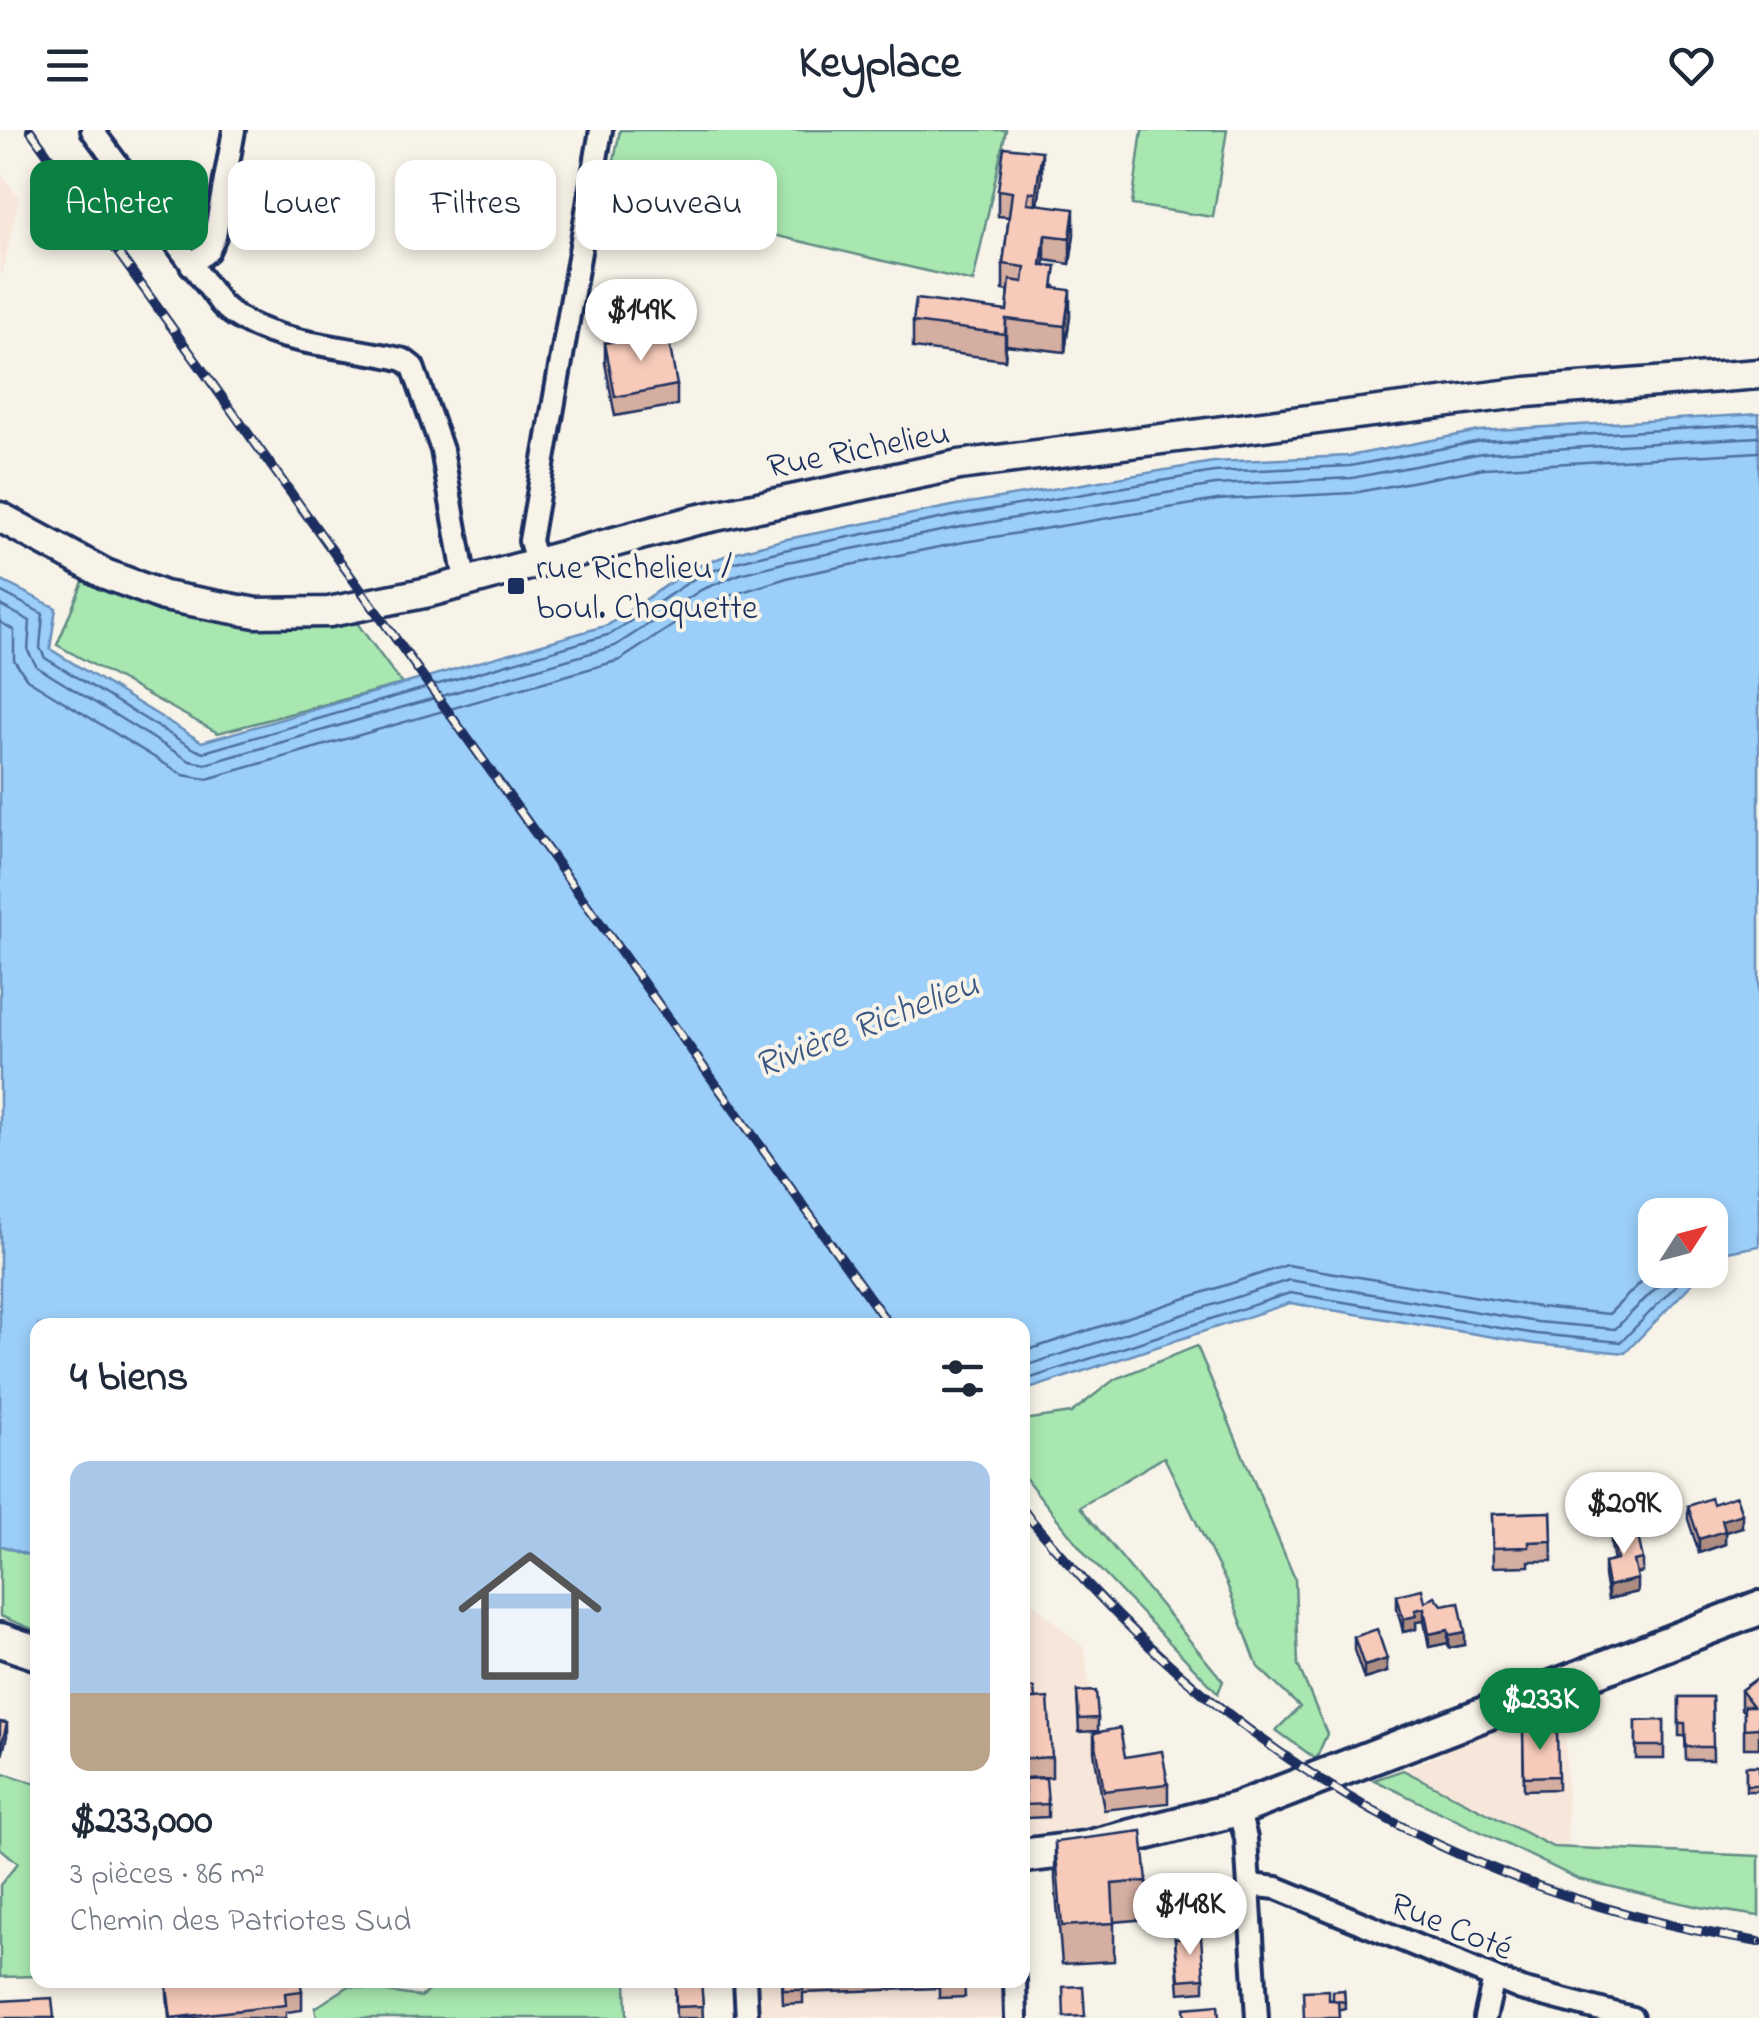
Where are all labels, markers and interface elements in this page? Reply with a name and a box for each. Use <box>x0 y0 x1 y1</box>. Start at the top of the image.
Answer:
text: Keyplace <box>798 32 961 98</box>
icon: menu <box>40 38 95 93</box>
icon: heart <box>1664 38 1719 93</box>
chip: Acheter <box>30 160 208 250</box>
chip: Louer <box>228 160 375 250</box>
chip: Filtres <box>395 160 556 250</box>
chip: Nouveau <box>576 160 777 250</box>
pin: $149K <box>571 279 711 364</box>
text: $149K <box>607 288 675 335</box>
street label: Rue Richelieu <box>763 409 954 494</box>
place label: rue Richelieu / boul. Choquette <box>536 544 758 635</box>
marker: rue Richelieu / boul. Choquette <box>505 575 527 597</box>
water label: Rivière Richelieu <box>747 958 988 1095</box>
north arrow <box>1638 1198 1728 1288</box>
map controls <box>1638 1198 1728 1288</box>
text: 4 biens <box>70 1348 188 1409</box>
icon: filters <box>935 1351 990 1406</box>
pin: $209K <box>1554 1472 1694 1557</box>
text: $209K <box>1587 1481 1661 1528</box>
icon: home <box>440 1526 620 1706</box>
pin: $233K <box>1470 1668 1610 1753</box>
text: $233K <box>1501 1677 1579 1724</box>
text: $233,000 <box>70 1791 213 1852</box>
text: 3 pièces · 86 m² <box>70 1852 265 1899</box>
pin: $148K <box>1120 1873 1260 1958</box>
street label: Rue Coté <box>1382 1881 1520 1976</box>
text: $148K <box>1155 1882 1225 1929</box>
text: Chemin des Patriotes Sud <box>70 1899 411 1946</box>

